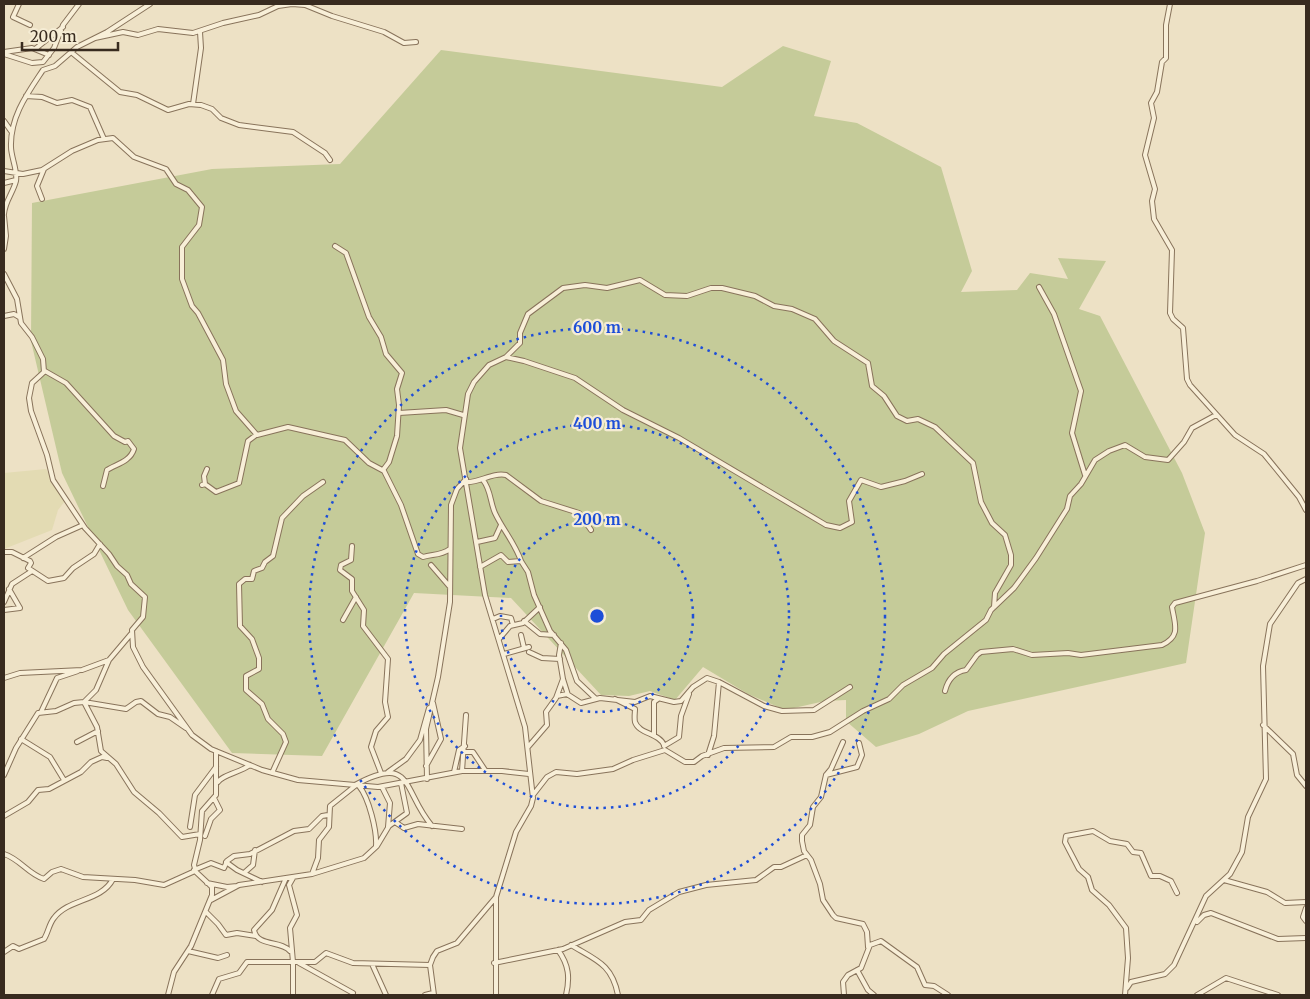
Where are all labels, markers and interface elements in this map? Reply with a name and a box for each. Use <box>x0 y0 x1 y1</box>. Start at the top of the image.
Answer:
scale bar <box>22 20 119 52</box>
text: 200 m <box>30 27 77 46</box>
text: 600 m <box>573 318 621 337</box>
text: 400 m <box>573 414 621 433</box>
text: 200 m <box>573 510 621 529</box>
centre of rings <box>588 607 606 625</box>

